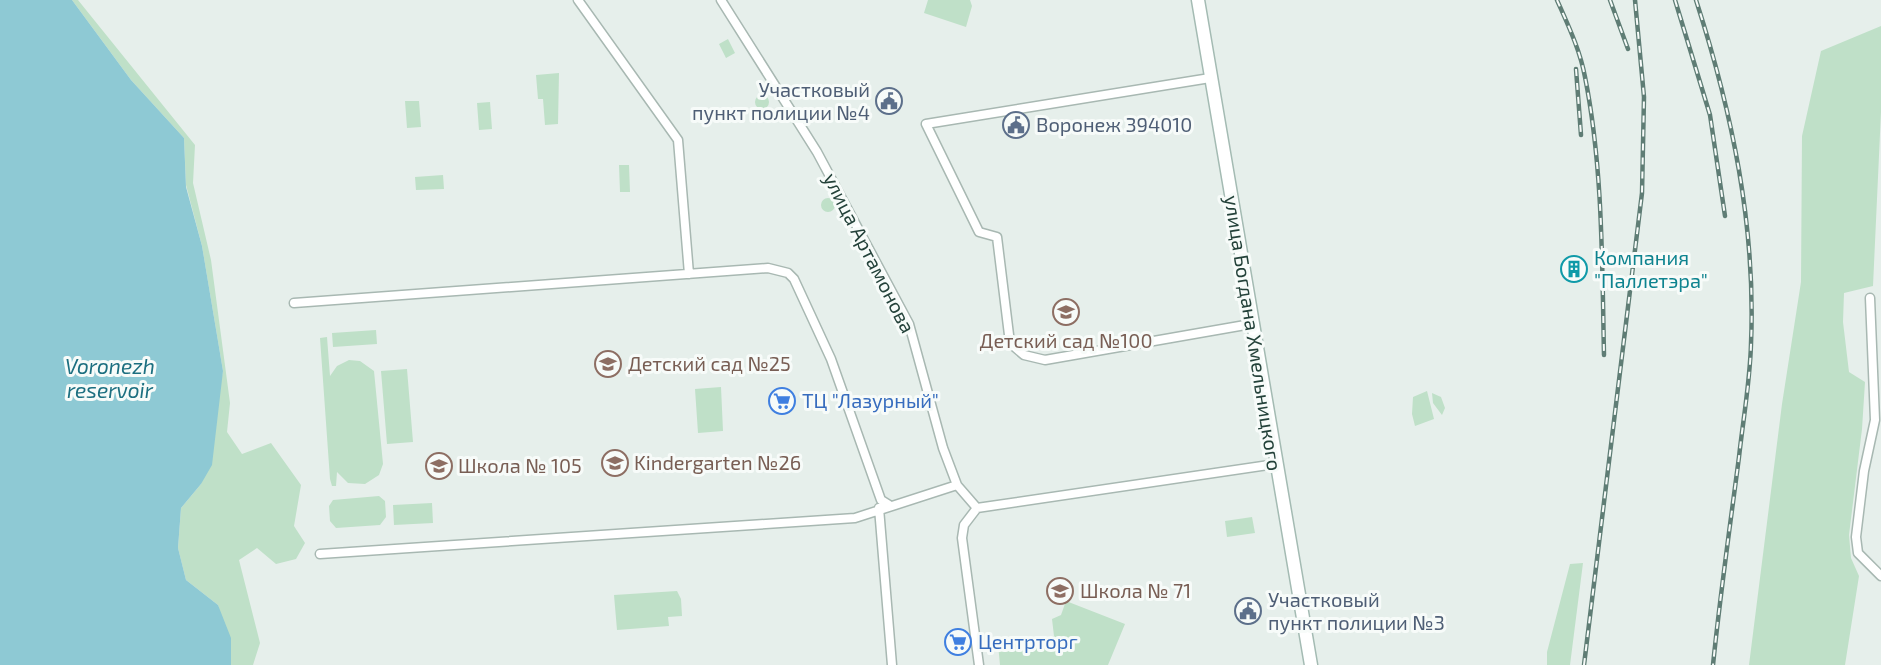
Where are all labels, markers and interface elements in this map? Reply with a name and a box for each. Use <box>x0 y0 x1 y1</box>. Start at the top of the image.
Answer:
place label: Участковый пункт полиции №4 <box>692 77 870 125</box>
public building icon: Участковый пункт полиции №4 <box>874 86 904 116</box>
public building icon: Воронеж 394010 <box>1001 110 1031 140</box>
place label: Воронеж 394010 <box>1036 112 1192 136</box>
street label: улица Артамонова <box>818 168 921 337</box>
street label: улица Богдана Хмельницкого <box>1219 193 1288 473</box>
place label: Компания "Паллетэра" <box>1594 245 1708 292</box>
building icon: Компания "Паллетэра" <box>1559 254 1589 284</box>
school or university icon: Детский сад №100 <box>1051 297 1081 327</box>
place label: Детский сад №100 <box>980 328 1152 352</box>
school or university icon: Детский сад №25 <box>593 349 623 379</box>
place label: Детский сад №25 <box>628 351 791 375</box>
water label: Voronezh reservoir <box>65 353 155 402</box>
supermarket icon: ТЦ "Лазурный" <box>767 386 797 416</box>
place label: ТЦ "Лазурный" <box>802 388 939 413</box>
school or university icon: Kindergarten №26 <box>600 448 630 478</box>
place label: Kindergarten №26 <box>634 450 801 474</box>
school or university icon: Школа № 105 <box>424 451 454 481</box>
place label: Школа № 105 <box>458 453 582 477</box>
school or university icon: Школа № 71 <box>1045 576 1075 606</box>
place label: Школа № 71 <box>1080 578 1191 602</box>
place label: Участковый пункт полиции №3 <box>1268 587 1445 635</box>
public building icon: Участковый пункт полиции №3 <box>1233 596 1263 626</box>
supermarket icon: Центрторг <box>943 627 973 657</box>
place label: Центрторг <box>978 629 1078 653</box>

